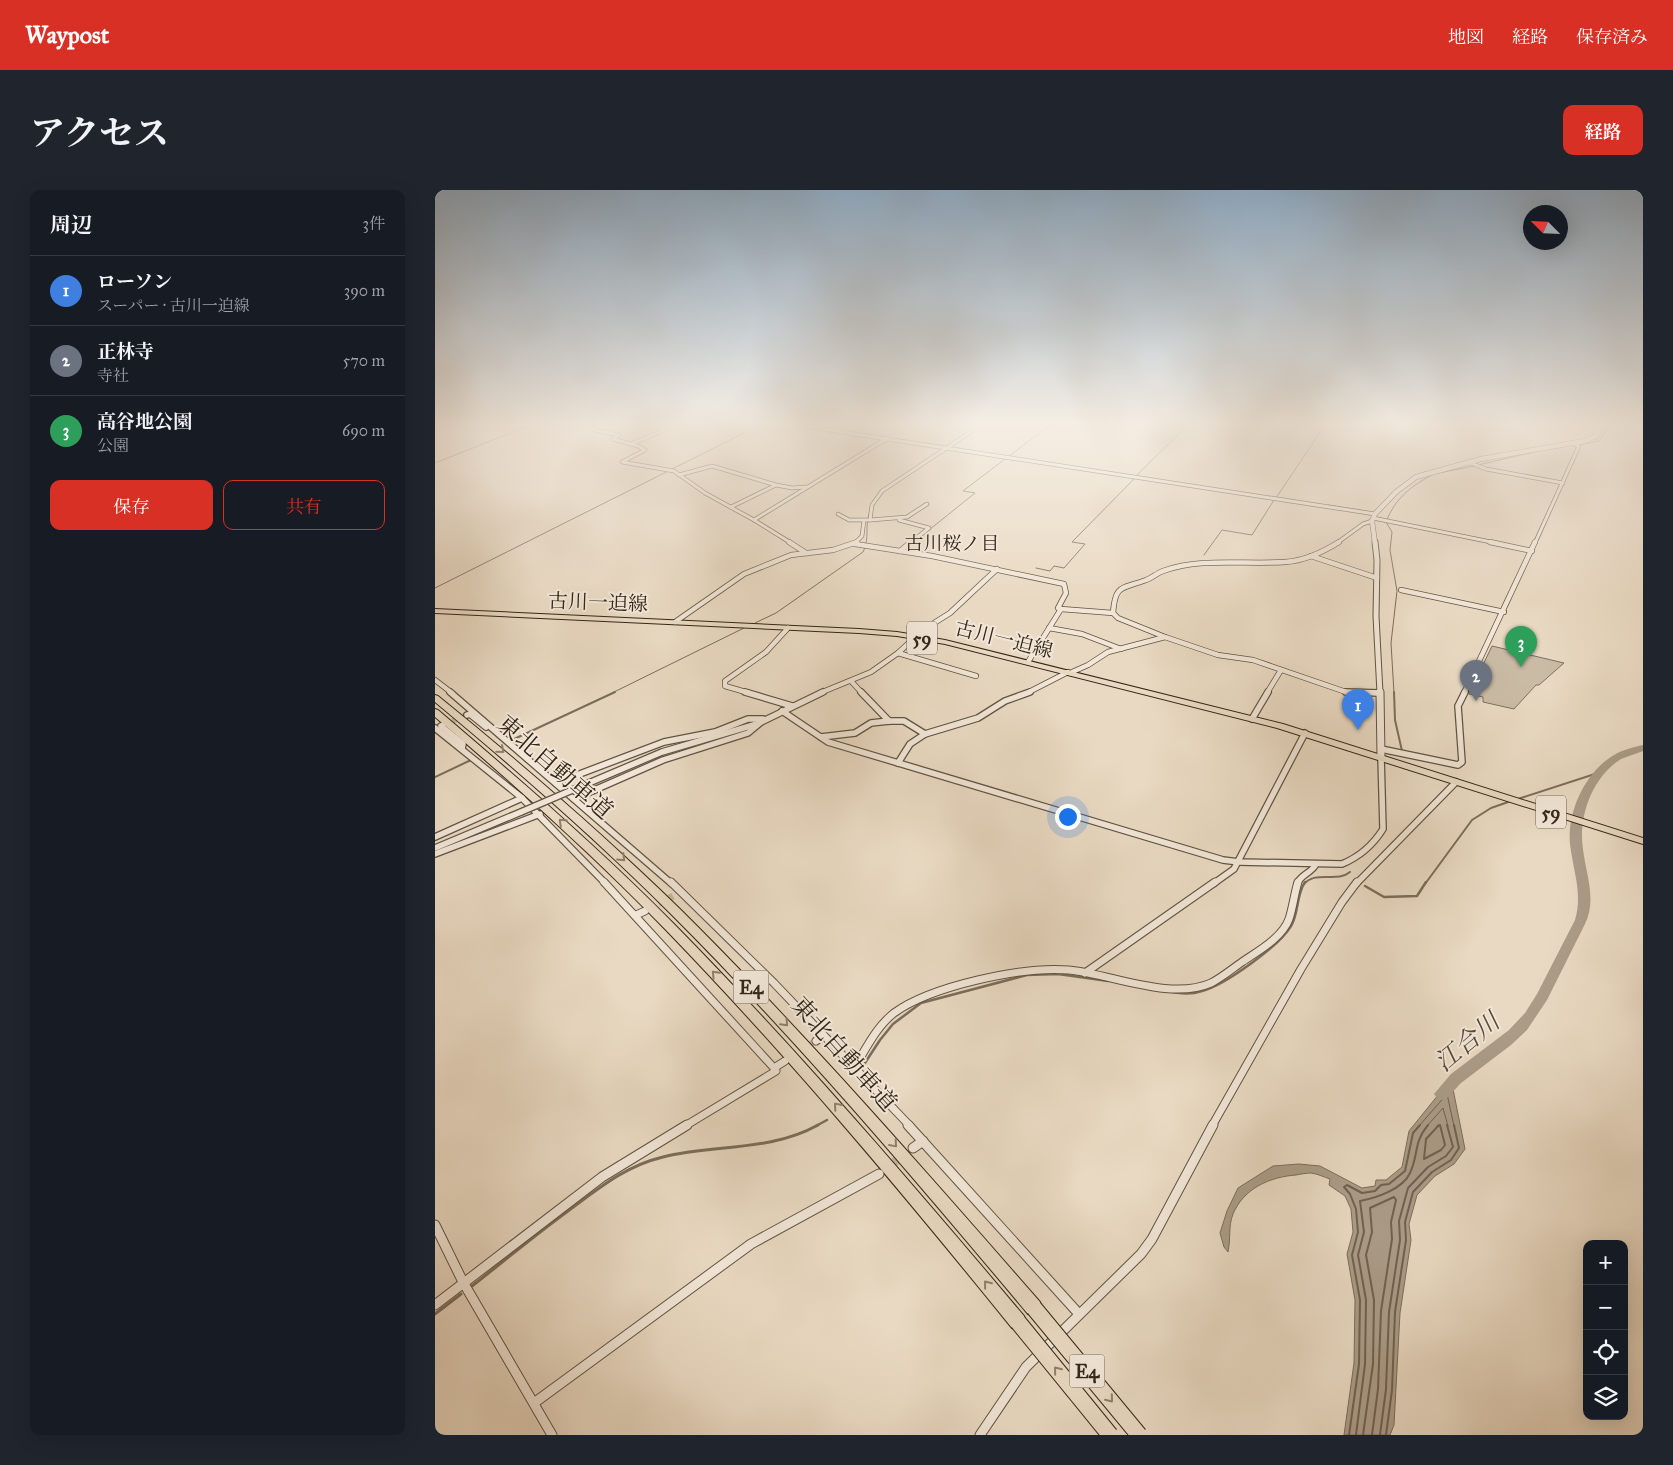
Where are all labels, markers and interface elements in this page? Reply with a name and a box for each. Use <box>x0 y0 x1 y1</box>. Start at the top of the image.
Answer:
text: Waypost <box>25 20 109 50</box>
text: 地図 <box>1448 26 1484 48</box>
text: 経路 <box>1512 26 1548 48</box>
text: 保存済み <box>1576 26 1648 48</box>
button: 経路 <box>1563 105 1643 155</box>
text: アクセス <box>30 112 169 155</box>
north arrow <box>1523 205 1568 250</box>
text: 周辺 <box>50 212 92 238</box>
text: 3件 <box>363 214 385 233</box>
text: ローソン <box>97 270 172 293</box>
text: 1 <box>63 281 69 300</box>
text: 390 m <box>344 281 385 300</box>
text: スーパー · 古川一迫線 <box>97 296 250 315</box>
text: 正林寺 <box>97 340 154 363</box>
text: 2 <box>62 351 70 370</box>
text: 570 m <box>343 351 385 370</box>
text: 寺社 <box>97 366 129 385</box>
text: 高谷地公園 <box>97 410 192 433</box>
text: 3 <box>63 421 69 440</box>
text: 690 m <box>342 421 385 440</box>
text: 公園 <box>97 436 129 455</box>
button: 保存 <box>50 480 213 530</box>
button: 共有 <box>223 480 385 530</box>
district label: 古川桜ノ目 <box>904 532 1000 555</box>
street label: 古川一迫線 <box>548 588 648 616</box>
street label: 古川一迫線 <box>953 615 1055 663</box>
road number: 59 <box>907 622 937 654</box>
pin: 3 <box>1505 626 1537 667</box>
pin: 2 <box>1460 660 1492 701</box>
pin: 1 <box>1342 689 1374 730</box>
street label: 東北自動車道 <box>491 708 619 826</box>
one-way arrow <box>495 744 504 753</box>
road number: 59 <box>1536 796 1566 828</box>
your location <box>1055 804 1081 830</box>
one-way arrow <box>559 819 568 828</box>
one-way arrow <box>616 852 625 861</box>
one-way arrow <box>712 970 721 979</box>
road number: E4 <box>733 970 769 1004</box>
street label: 東北自動車道 <box>785 990 903 1118</box>
water label: 江合川 <box>1428 1004 1508 1078</box>
one-way arrow <box>779 1018 788 1027</box>
one-way arrow <box>833 1103 842 1112</box>
one-way arrow <box>888 1139 897 1148</box>
map controls <box>1583 1240 1628 1420</box>
button: + <box>1583 1240 1628 1285</box>
one-way arrow <box>984 1281 992 1290</box>
button: − <box>1583 1285 1628 1330</box>
button: locate <box>1583 1330 1628 1375</box>
road number: E4 <box>1069 1354 1105 1388</box>
one-way arrow <box>1055 1367 1063 1376</box>
button: layers <box>1583 1375 1628 1420</box>
one-way arrow <box>1105 1394 1114 1403</box>

